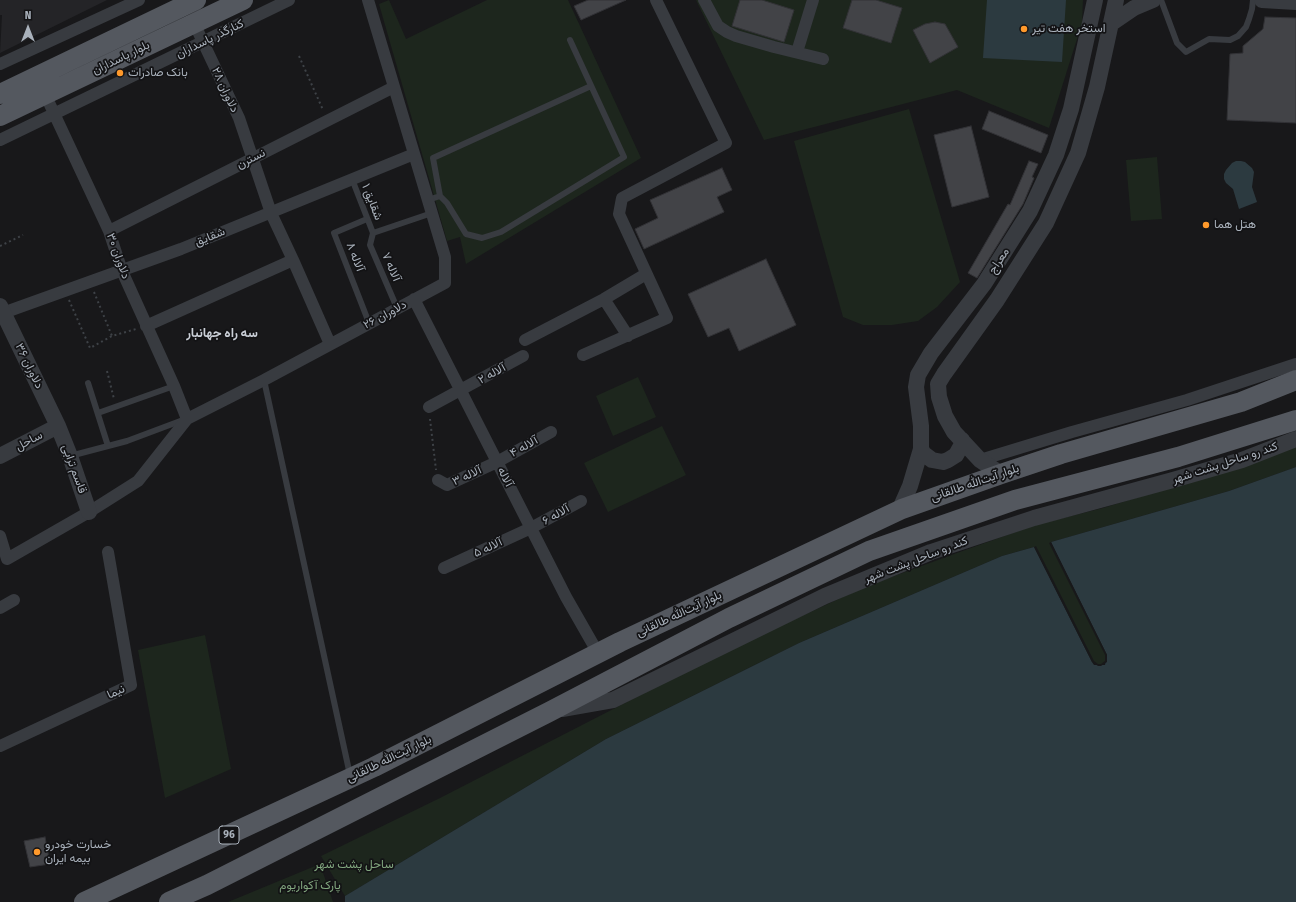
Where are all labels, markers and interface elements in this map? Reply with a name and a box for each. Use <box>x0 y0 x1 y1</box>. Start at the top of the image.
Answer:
north arrow <box>8 8 48 48</box>
text: N <box>25 9 31 22</box>
street label: کنارگذر پاسداران <box>174 16 246 62</box>
place label: استخر هفت تیر <box>1032 22 1106 36</box>
marker: استخر هفت تیر <box>1019 24 1029 34</box>
street label: بلوار پاسداران <box>90 38 152 78</box>
street label: دلاوران ۲۸ <box>208 65 242 115</box>
place label: بانک صادرات <box>128 66 188 80</box>
marker: بانک صادرات <box>115 68 125 78</box>
street label: نسترن <box>234 146 268 172</box>
street label: شقایق ۱ <box>358 182 386 222</box>
place label: هتل هما <box>1214 218 1256 232</box>
marker: هتل هما <box>1201 220 1211 230</box>
street label: شقایق <box>193 224 227 250</box>
street label: دلاوران ۳۰ <box>103 231 133 281</box>
street label: آلاله ۸ <box>343 240 367 274</box>
street label: معراج <box>985 245 1013 277</box>
street label: آلاله ۷ <box>379 250 403 284</box>
street label: دلاوران ۲۶ <box>361 298 409 332</box>
district label: سه راه جهانبار <box>186 325 258 341</box>
street label: دلاوران ۳۶ <box>12 341 46 391</box>
street label: آلاله ۲ <box>476 361 508 387</box>
street label: ساحل <box>13 428 45 454</box>
street label: آلاله ۴ <box>507 433 541 461</box>
street label: کند رو ساحل پشت شهر <box>1170 439 1280 487</box>
street label: قاسم ترابی <box>58 442 90 496</box>
street label: بلوار آیت‌الله طالقانی <box>929 461 1021 505</box>
street label: آلاله ۳ <box>450 463 484 489</box>
street label: آلاله <box>494 465 516 489</box>
street label: آلاله ۶ <box>540 502 572 528</box>
street label: کند رو ساحل پشت شهر <box>862 534 970 586</box>
street label: آلاله ۵ <box>471 535 505 561</box>
street label: بلوار آیت‌الله طالقانی <box>634 588 724 640</box>
street label: نیما <box>105 682 127 702</box>
street label: بلوار آیت‌الله طالقانی <box>344 732 434 786</box>
road number: 96 <box>219 826 239 844</box>
place label: خسارت خودرو بیمه ایران <box>45 838 111 866</box>
marker: خسارت خودرو بیمه ایران <box>32 847 42 857</box>
park label: ساحل پشت شهر <box>314 858 394 872</box>
park label: پارک آکواریوم <box>279 879 341 893</box>

